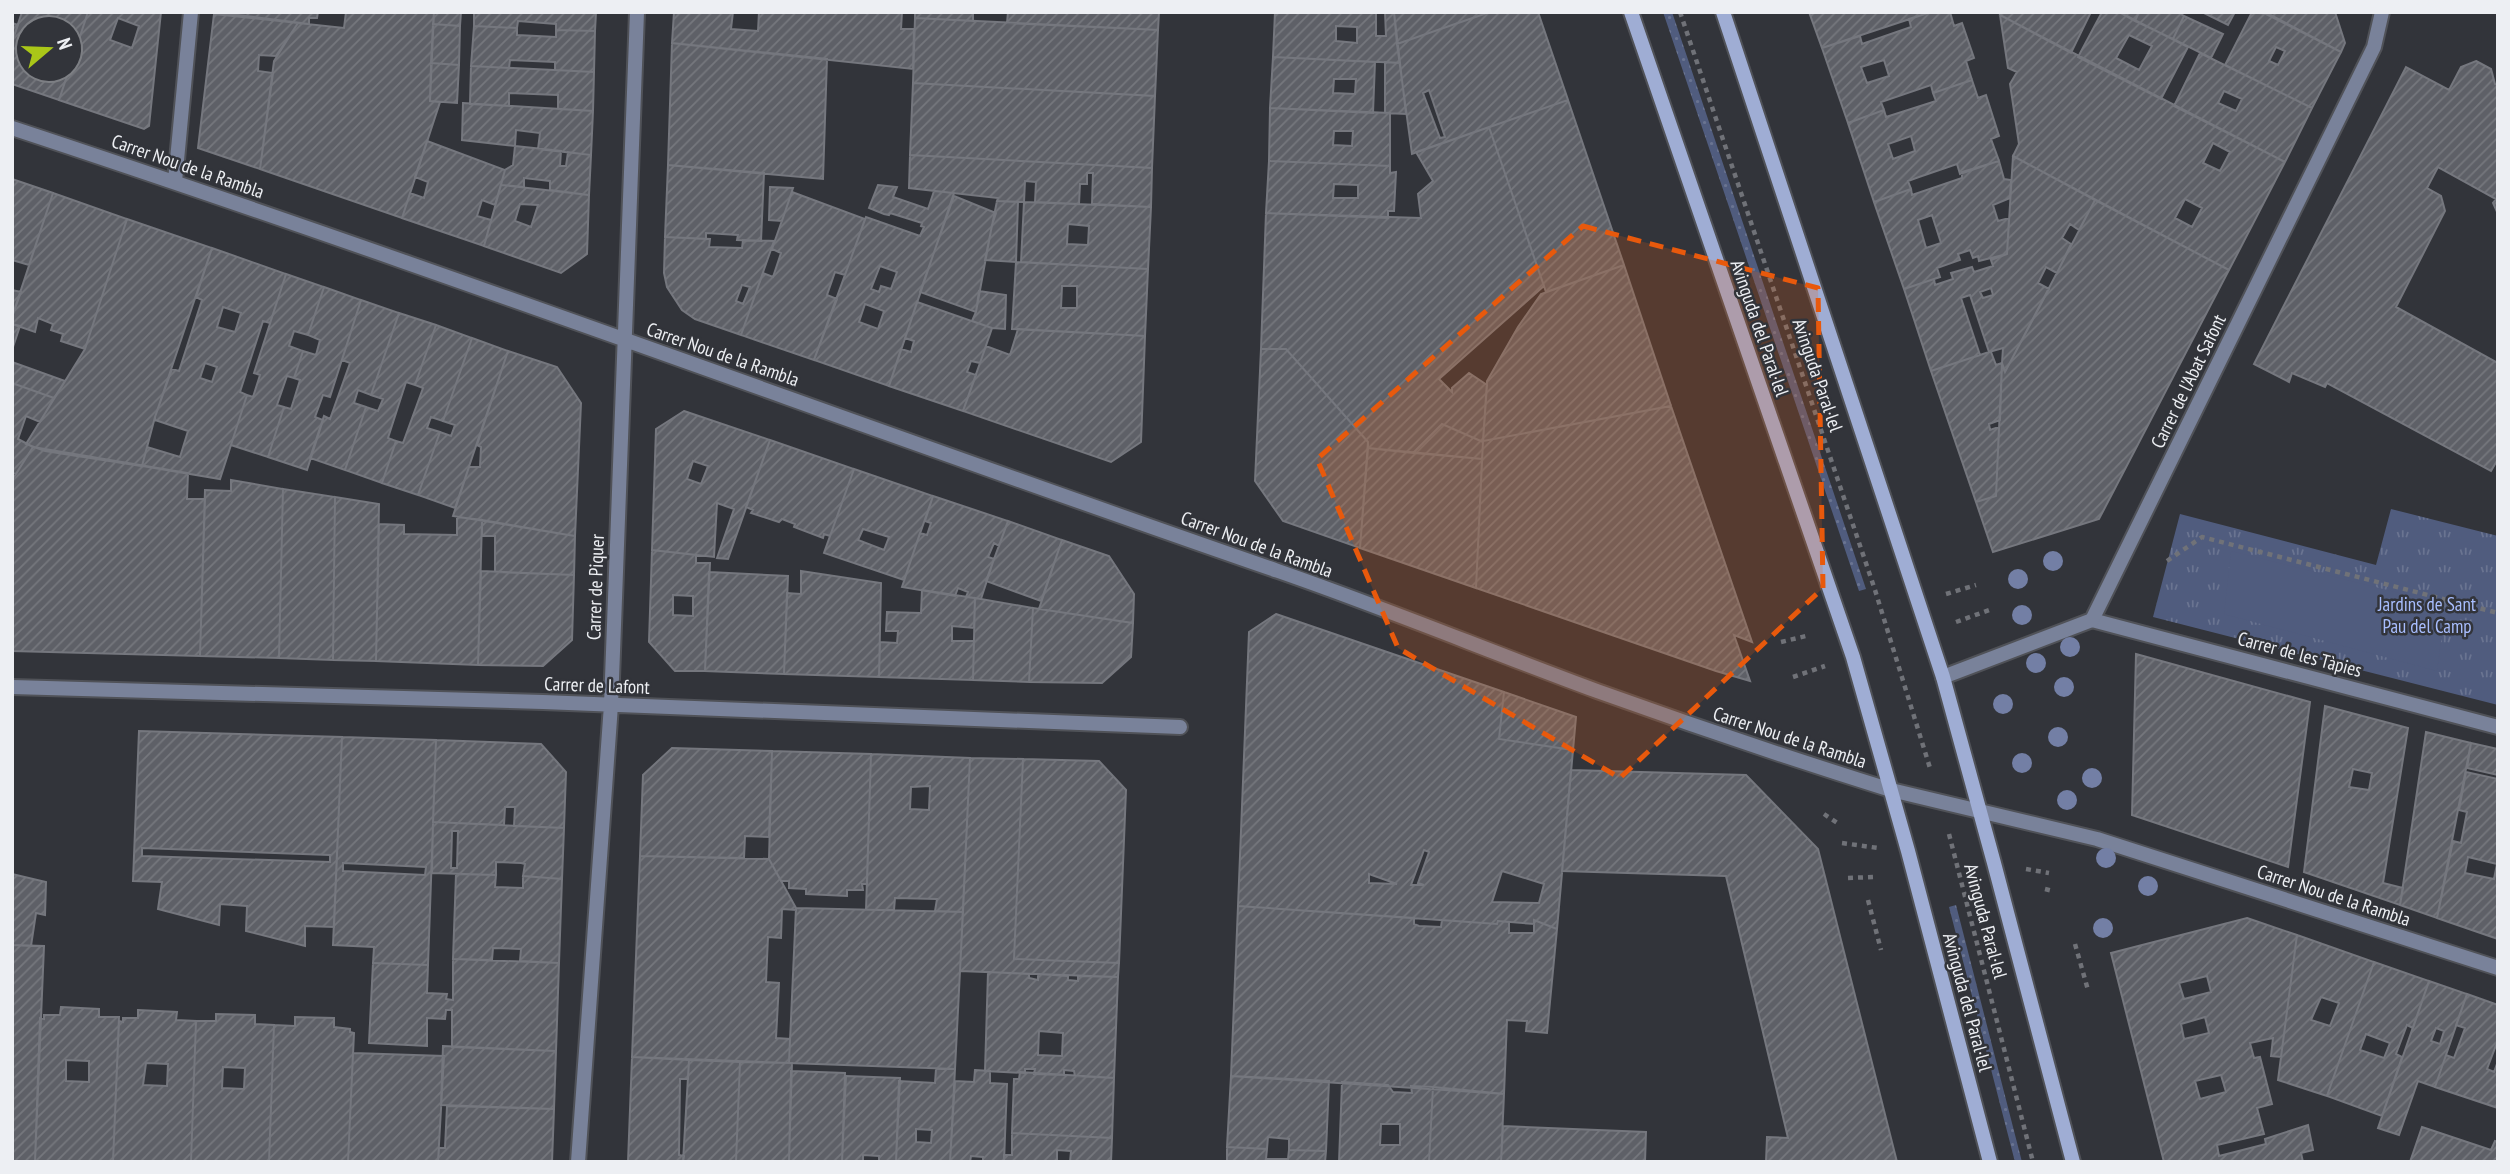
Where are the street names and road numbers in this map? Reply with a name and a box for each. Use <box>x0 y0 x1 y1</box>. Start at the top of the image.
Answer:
street label: Carrer Nou de la Rambla <box>109 129 267 203</box>
street label: Avinguda del Paral·lel <box>1725 257 1795 400</box>
street label: Carrer de l'Abat Safont <box>2145 309 2231 452</box>
street label: Avinguda Paral·lel <box>1787 315 1849 435</box>
street label: Carrer Nou de la Rambla <box>644 317 802 391</box>
street label: Carrer Nou de la Rambla <box>1178 505 1336 583</box>
street label: Carrer de Piquer <box>581 533 609 640</box>
street label: Carrer de les Tàpies <box>2235 626 2365 682</box>
street label: Carrer de Lafont <box>544 671 651 699</box>
street label: Carrer Nou de la Rambla <box>1710 701 1870 773</box>
street label: Carrer Nou de la Rambla <box>2254 859 2414 931</box>
street label: Avinguda Paral·lel <box>1959 861 2013 982</box>
street label: Avinguda del Paral·lel <box>1938 930 1998 1075</box>

